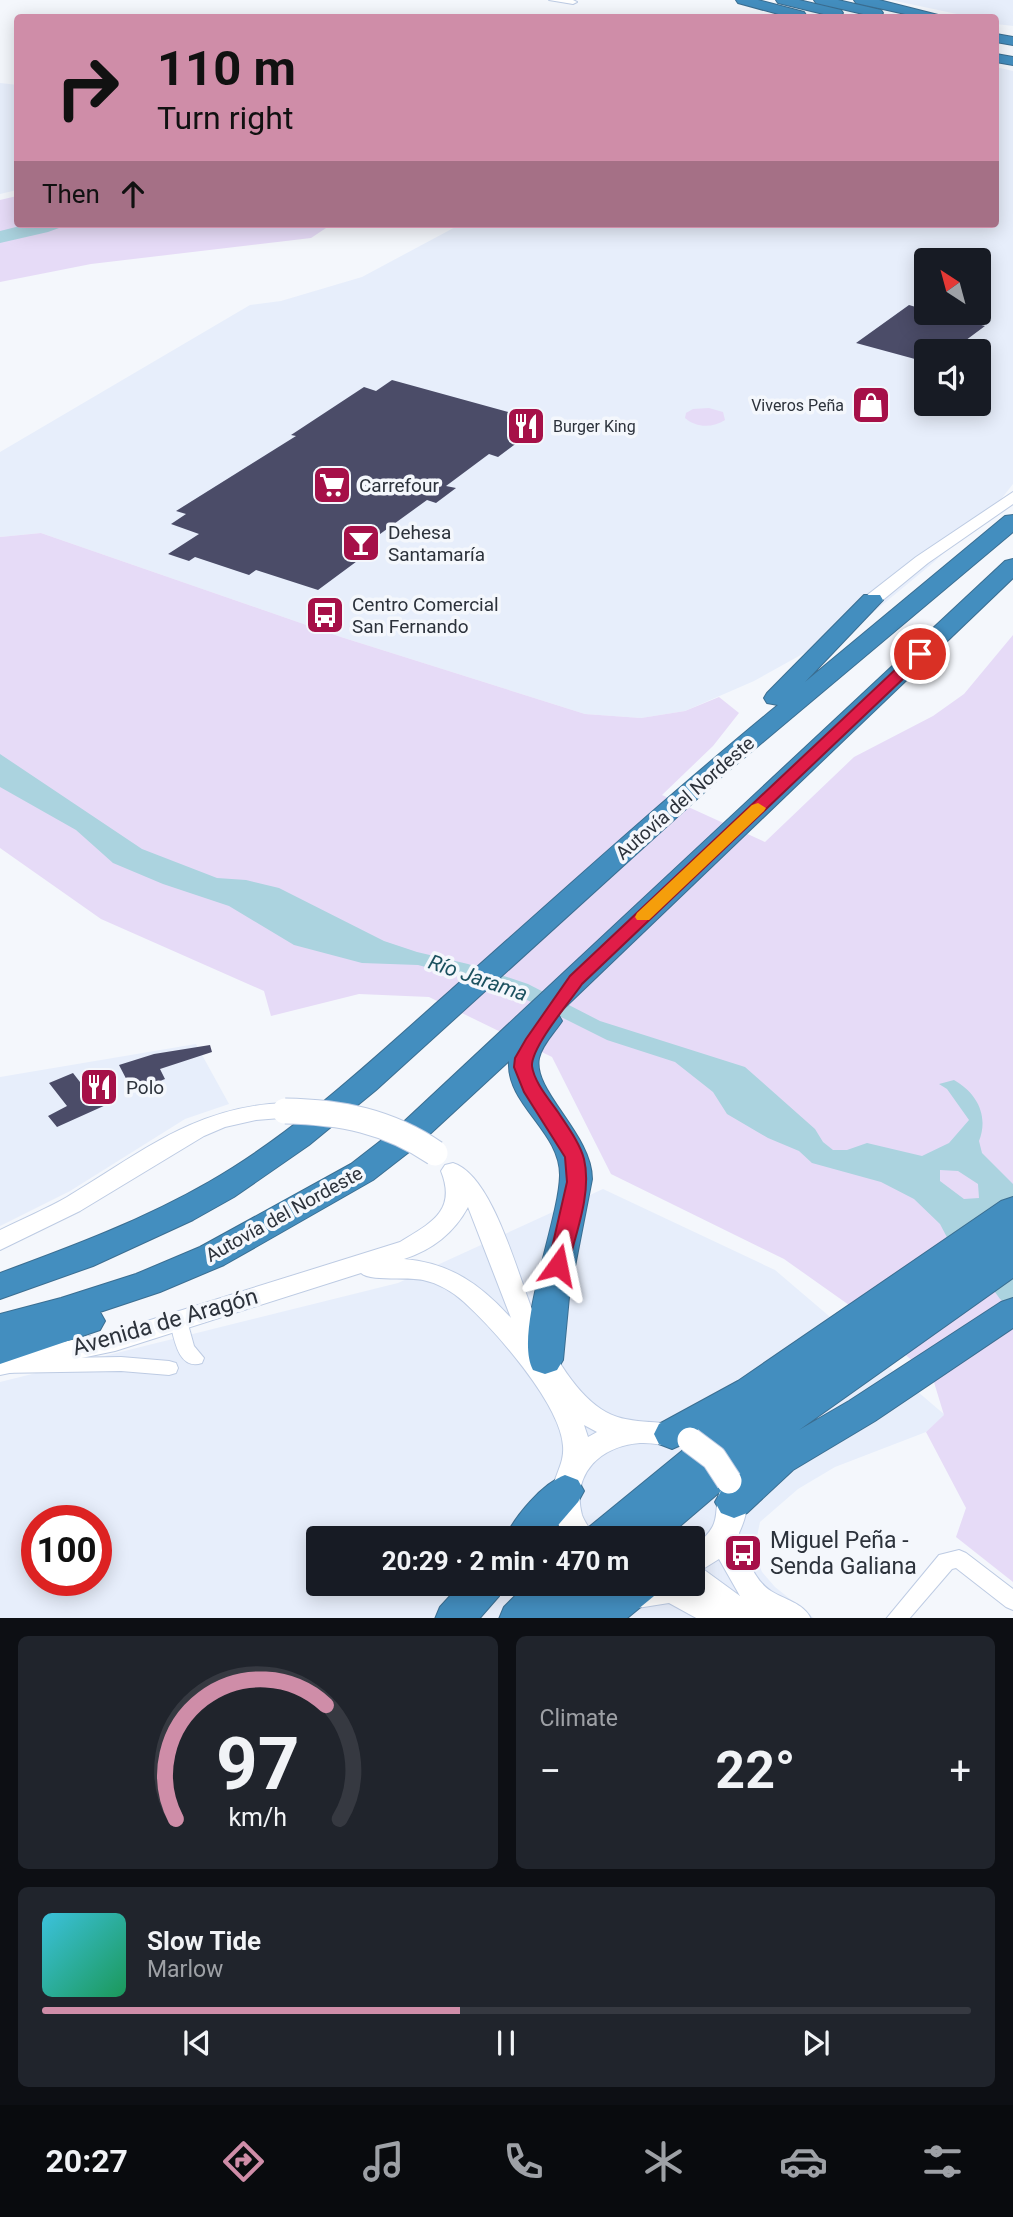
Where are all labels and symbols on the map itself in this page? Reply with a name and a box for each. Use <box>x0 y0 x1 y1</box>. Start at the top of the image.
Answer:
north arrow <box>914 248 990 326</box>
shop icon: Viveros Peña <box>850 384 892 426</box>
place label: Viveros Peña <box>751 396 844 415</box>
restaurant icon: Burger King <box>505 405 547 447</box>
place label: Burger King <box>553 417 636 436</box>
supermarket icon: Carrefour <box>311 464 353 506</box>
place label: Carrefour <box>359 474 439 497</box>
place label: Dehesa Santamaría <box>388 521 485 566</box>
bar icon: Dehesa Santamaría <box>340 522 382 564</box>
place label: Centro Comercial San Fernando <box>352 593 499 638</box>
bus stop icon: Centro Comercial San Fernando <box>304 594 346 636</box>
pin <box>890 624 950 684</box>
street label: Autovía del Nordeste <box>611 732 759 864</box>
water label: Río Jarama <box>425 950 531 1006</box>
restaurant icon: Polo <box>78 1066 120 1108</box>
place label: Polo <box>126 1076 164 1099</box>
street label: Autovía del Nordeste <box>201 1161 367 1267</box>
position arrow <box>521 1228 595 1302</box>
street label: Avenida de Aragón <box>69 1283 261 1361</box>
speed limit sign: 100 <box>21 1505 112 1596</box>
place label: Miguel Peña - Senda Galiana <box>770 1527 917 1580</box>
bus stop icon: Miguel Peña - Senda Galiana <box>722 1532 764 1574</box>

